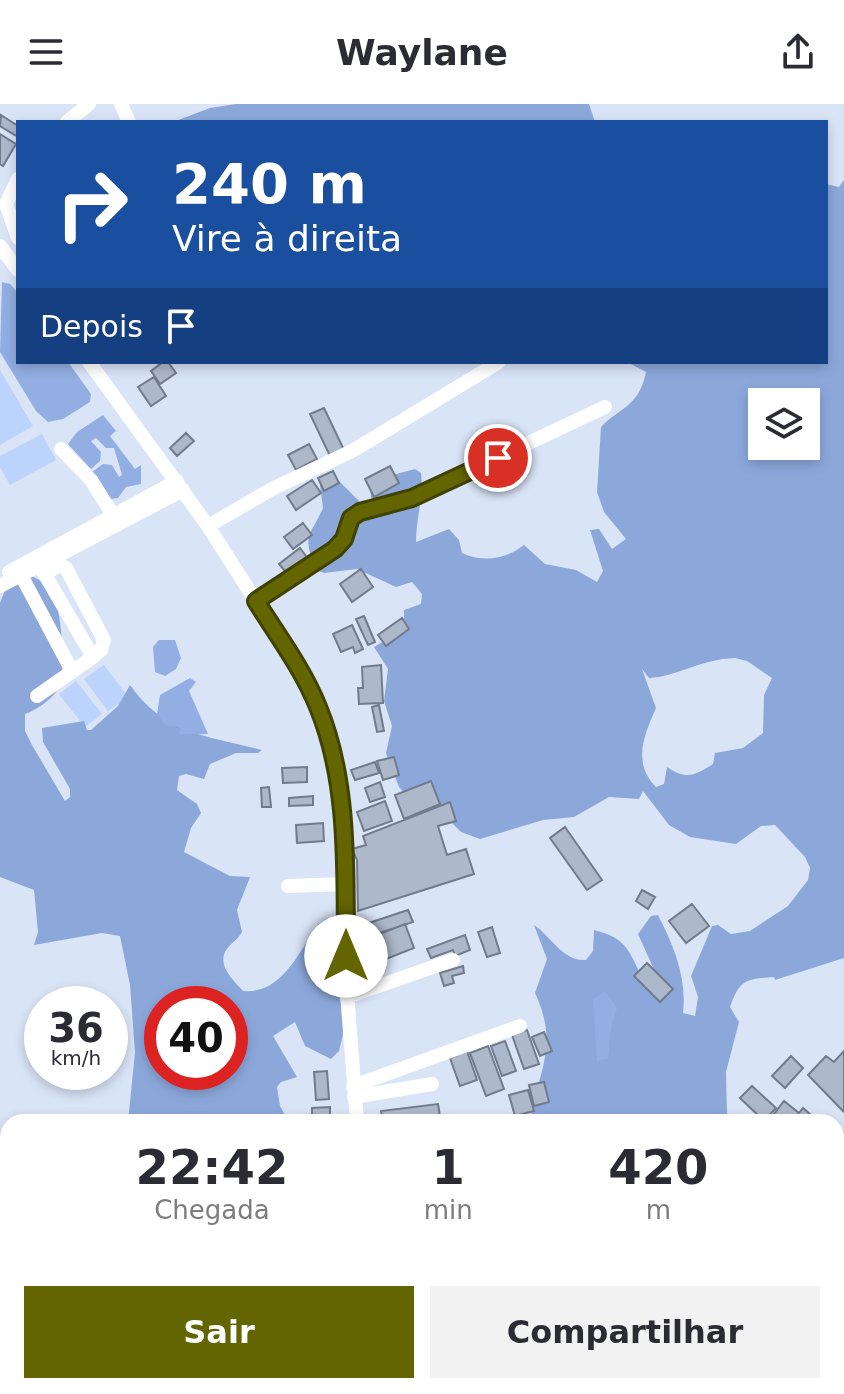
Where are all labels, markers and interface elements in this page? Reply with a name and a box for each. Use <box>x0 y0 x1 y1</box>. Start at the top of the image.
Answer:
icon: menu <box>24 30 68 74</box>
icon: share <box>776 30 820 74</box>
text: Waylane <box>336 32 508 73</box>
text: 240 m <box>172 151 367 216</box>
icon: right <box>40 152 144 256</box>
text: Vire à direita <box>172 218 402 259</box>
icon: arrive <box>159 304 203 348</box>
text: Depois <box>40 309 143 344</box>
map controls <box>748 388 820 460</box>
button: layers <box>748 388 820 460</box>
pin <box>464 424 532 492</box>
icon: arrive <box>476 436 520 480</box>
position arrow <box>304 914 388 998</box>
speed limit sign: 40 <box>144 986 248 1090</box>
text: 36 <box>48 1005 104 1051</box>
text: km/h <box>51 1046 101 1070</box>
text: 22:42 <box>135 1139 288 1195</box>
text: 1 <box>432 1139 465 1195</box>
text: 420 <box>608 1139 708 1195</box>
text: Chegada <box>154 1195 270 1225</box>
text: min <box>424 1195 473 1225</box>
text: m <box>646 1195 671 1225</box>
button: Sair <box>24 1286 414 1378</box>
button: Compartilhar <box>430 1286 820 1378</box>

